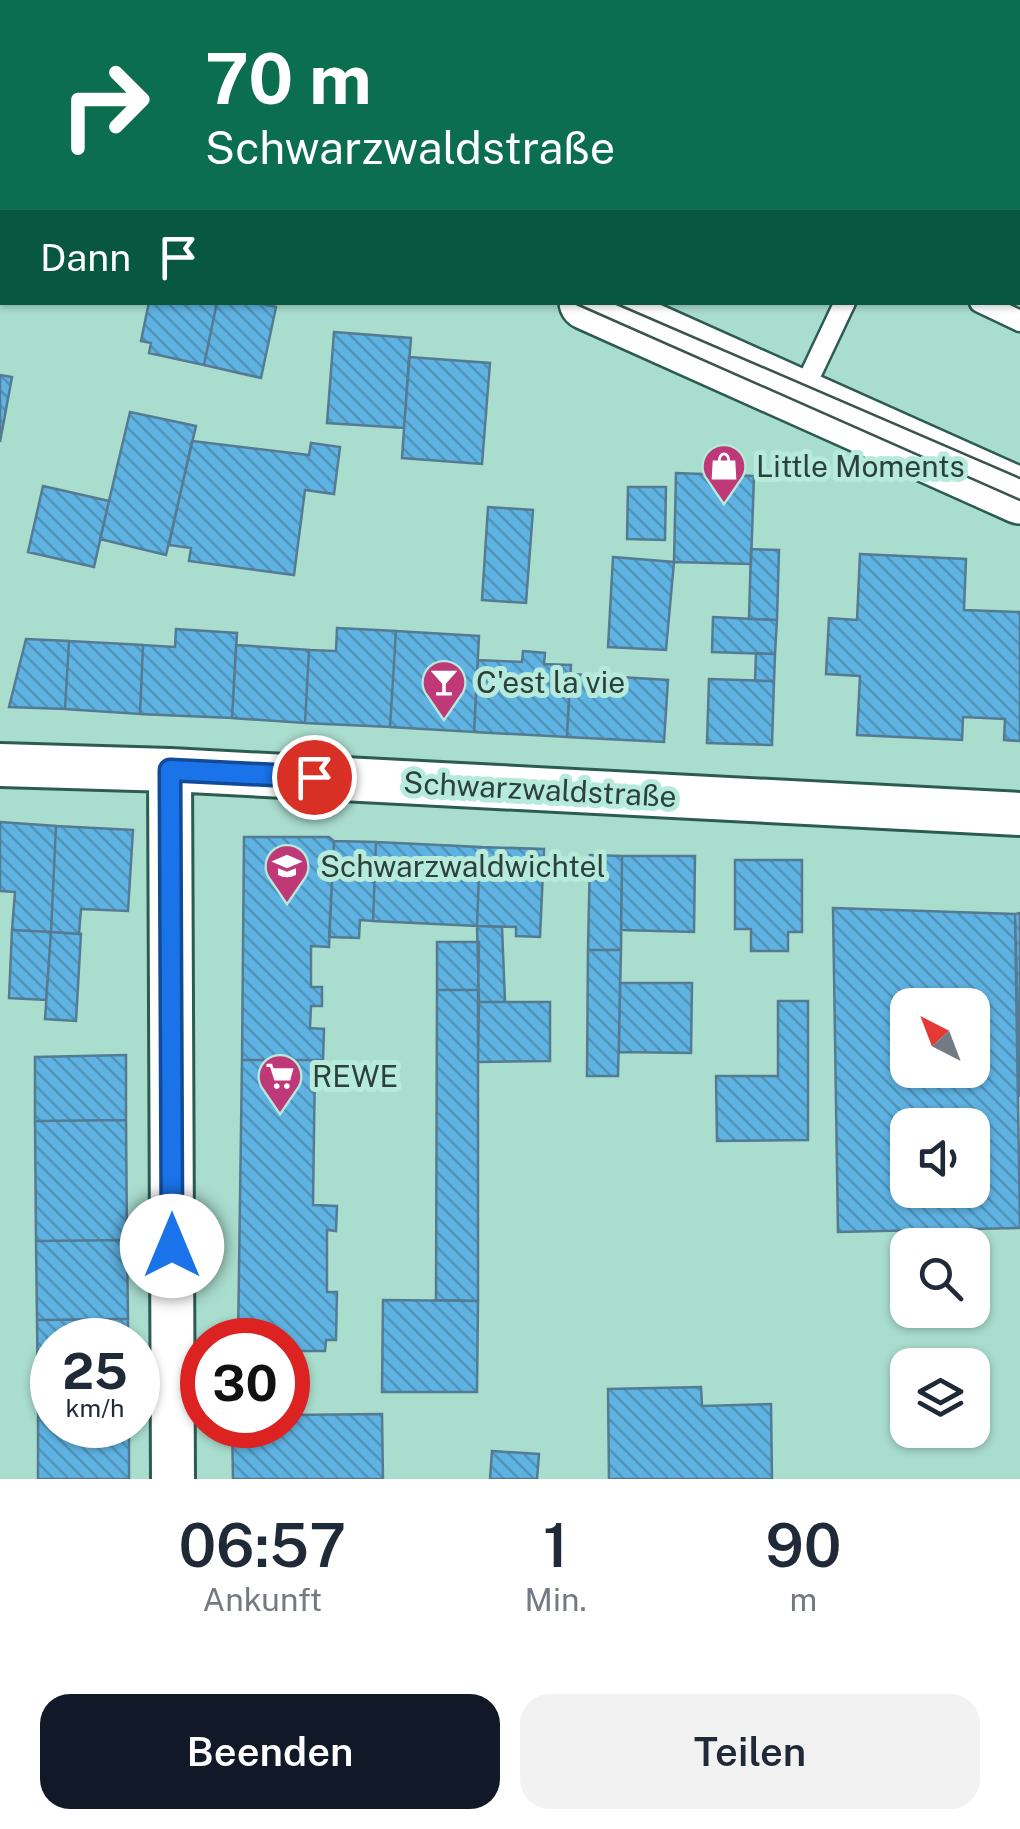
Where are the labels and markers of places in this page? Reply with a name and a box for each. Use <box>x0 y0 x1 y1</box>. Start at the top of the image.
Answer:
shop icon: Little Moments <box>701 443 747 504</box>
place label: Little Moments <box>756 448 965 484</box>
bar icon: C'est la vie <box>421 659 467 720</box>
place label: C'est la vie <box>476 664 625 700</box>
pin <box>272 735 357 820</box>
school or university icon: Schwarzwaldwichtel <box>264 843 310 904</box>
place label: Schwarzwaldwichtel <box>320 848 606 884</box>
supermarket icon: REWE <box>257 1053 303 1114</box>
place label: REWE <box>312 1058 398 1094</box>

